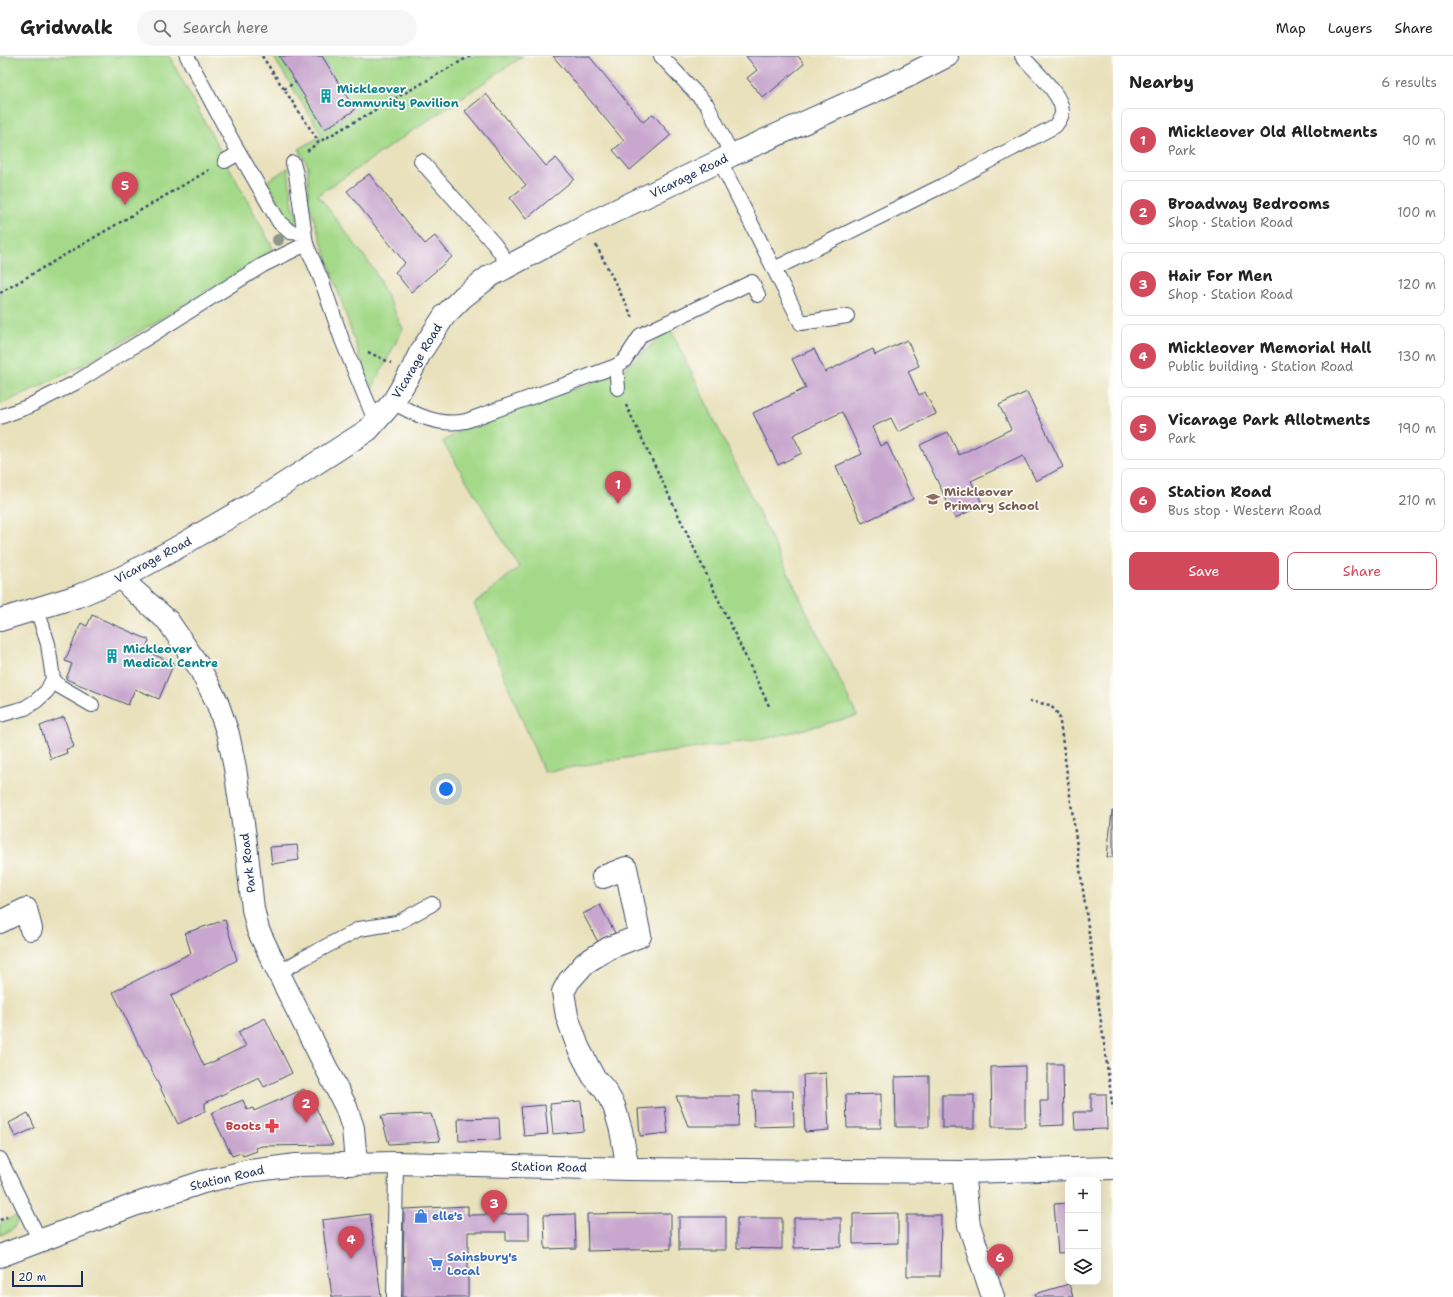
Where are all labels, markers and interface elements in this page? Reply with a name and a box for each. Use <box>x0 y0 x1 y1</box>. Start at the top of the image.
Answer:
search box <box>137 10 417 46</box>
text: Gridwalk <box>20 15 113 40</box>
icon: search <box>151 17 173 39</box>
text: Search here <box>183 18 269 38</box>
text: Map <box>1276 19 1306 37</box>
text: Layers <box>1328 19 1372 37</box>
text: Share <box>1394 19 1433 37</box>
text: Nearby <box>1129 71 1194 93</box>
text: 6 results <box>1381 74 1437 91</box>
place label: Mickleover Community Pavilion <box>337 81 459 111</box>
building icon: Mickleover Community Pavilion <box>318 88 334 104</box>
text: Mickleover Old Allotments <box>1168 122 1378 142</box>
text: 1 <box>1140 132 1146 149</box>
text: 90 m <box>1402 132 1436 149</box>
text: Park <box>1168 142 1196 159</box>
street label: Vicarage Road <box>647 150 731 202</box>
pin: 5 <box>112 172 138 205</box>
text: Broadway Bedrooms <box>1168 194 1330 214</box>
text: 2 <box>1138 204 1148 221</box>
text: 100 m <box>1397 204 1436 221</box>
text: Shop · Station Road <box>1168 214 1293 231</box>
text: Hair For Men <box>1168 266 1272 286</box>
text: 3 <box>1138 276 1148 293</box>
text: 120 m <box>1398 276 1436 293</box>
text: Shop · Station Road <box>1168 286 1293 303</box>
street label: Vicarage Road <box>388 320 446 402</box>
text: Mickleover Memorial Hall <box>1168 338 1371 358</box>
text: 4 <box>1138 348 1148 365</box>
text: 130 m <box>1398 348 1436 365</box>
text: Public building · Station Road <box>1168 358 1353 375</box>
text: Vicarage Park Allotments <box>1168 410 1370 430</box>
text: 5 <box>1139 420 1147 437</box>
text: 190 m <box>1397 420 1436 437</box>
text: Park <box>1168 430 1196 447</box>
pin: 1 <box>605 471 631 504</box>
text: Station Road <box>1168 482 1272 502</box>
place label: Mickleover Primary School <box>944 484 1039 514</box>
school or university icon: Mickleover Primary School <box>925 491 941 507</box>
text: 6 <box>1138 492 1148 509</box>
text: 210 m <box>1398 492 1436 509</box>
text: Bus stop · Western Road <box>1168 502 1321 519</box>
street label: Vicarage Road <box>112 533 195 587</box>
button: Save <box>1129 552 1279 590</box>
button: Share <box>1287 552 1437 590</box>
place label: Mickleover Medical Centre <box>123 641 218 671</box>
building icon: Mickleover Medical Centre <box>104 648 120 664</box>
your location <box>436 779 456 799</box>
street label: Park Road <box>236 832 260 894</box>
pin: 2 <box>293 1090 319 1123</box>
place label: Boots <box>226 1118 261 1134</box>
pharmacy icon: Boots <box>264 1118 280 1134</box>
street label: Station Road <box>511 1158 587 1176</box>
street label: Station Road <box>188 1162 266 1194</box>
map controls <box>1065 1177 1101 1285</box>
button: + <box>1065 1177 1101 1213</box>
pin: 3 <box>481 1190 507 1223</box>
shop icon: elle's <box>413 1208 429 1224</box>
place label: elle's <box>432 1208 463 1224</box>
button: − <box>1065 1213 1101 1249</box>
pin: 4 <box>338 1226 364 1259</box>
pin: 6 <box>987 1244 1013 1277</box>
place label: Sainsbury's Local <box>447 1249 517 1279</box>
button: layers <box>1065 1249 1101 1285</box>
supermarket icon: Sainsbury's Local <box>428 1256 444 1272</box>
scale bar <box>12 1269 83 1288</box>
text: 20 m <box>18 1270 46 1285</box>

